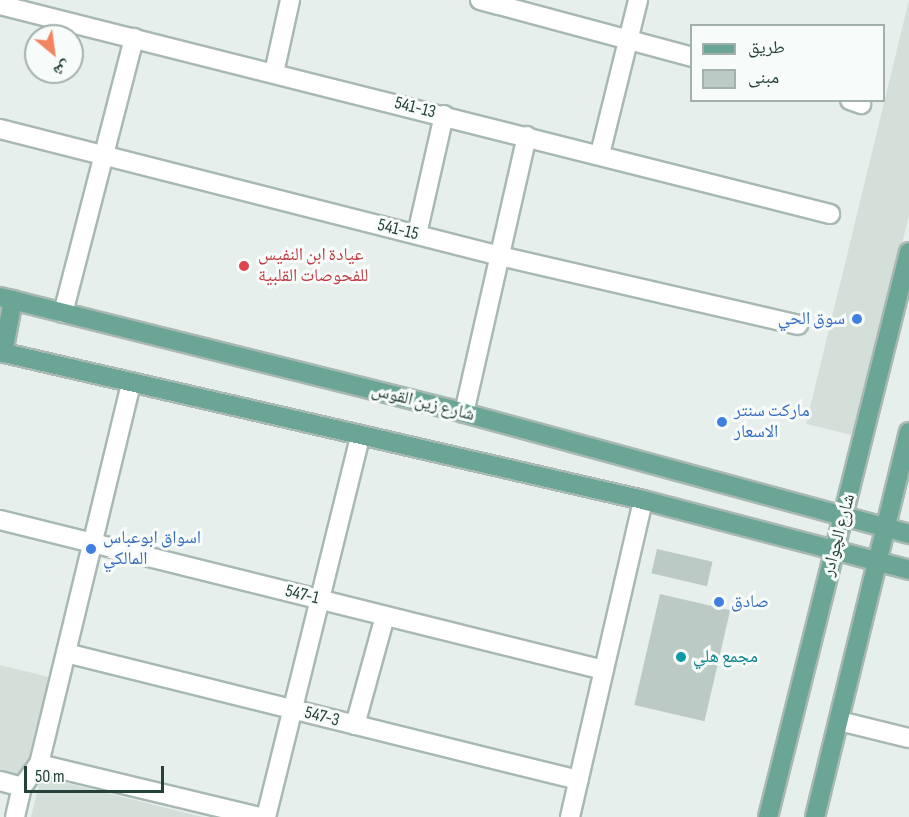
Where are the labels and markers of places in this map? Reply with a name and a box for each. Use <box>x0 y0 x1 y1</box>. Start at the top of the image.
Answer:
place label: عيادة ابن النفيس للفحوصات القلبية <box>258 245 368 288</box>
marker: عيادة ابن النفيس للفحوصات القلبية <box>235 257 253 275</box>
place label: سوق الحي <box>778 308 845 330</box>
marker: سوق الحي <box>850 312 864 326</box>
place label: ماركت سنتر الاسعار <box>734 401 810 444</box>
marker: ماركت سنتر الاسعار <box>715 415 729 429</box>
place label: اسواق ابوعباس المالكي <box>103 528 201 570</box>
marker: اسواق ابوعباس المالكي <box>84 542 98 556</box>
place label: صادق <box>731 591 769 613</box>
marker: صادق <box>712 595 726 609</box>
place label: مجمع هلي <box>693 646 758 668</box>
marker: مجمع هلي <box>674 650 688 664</box>

